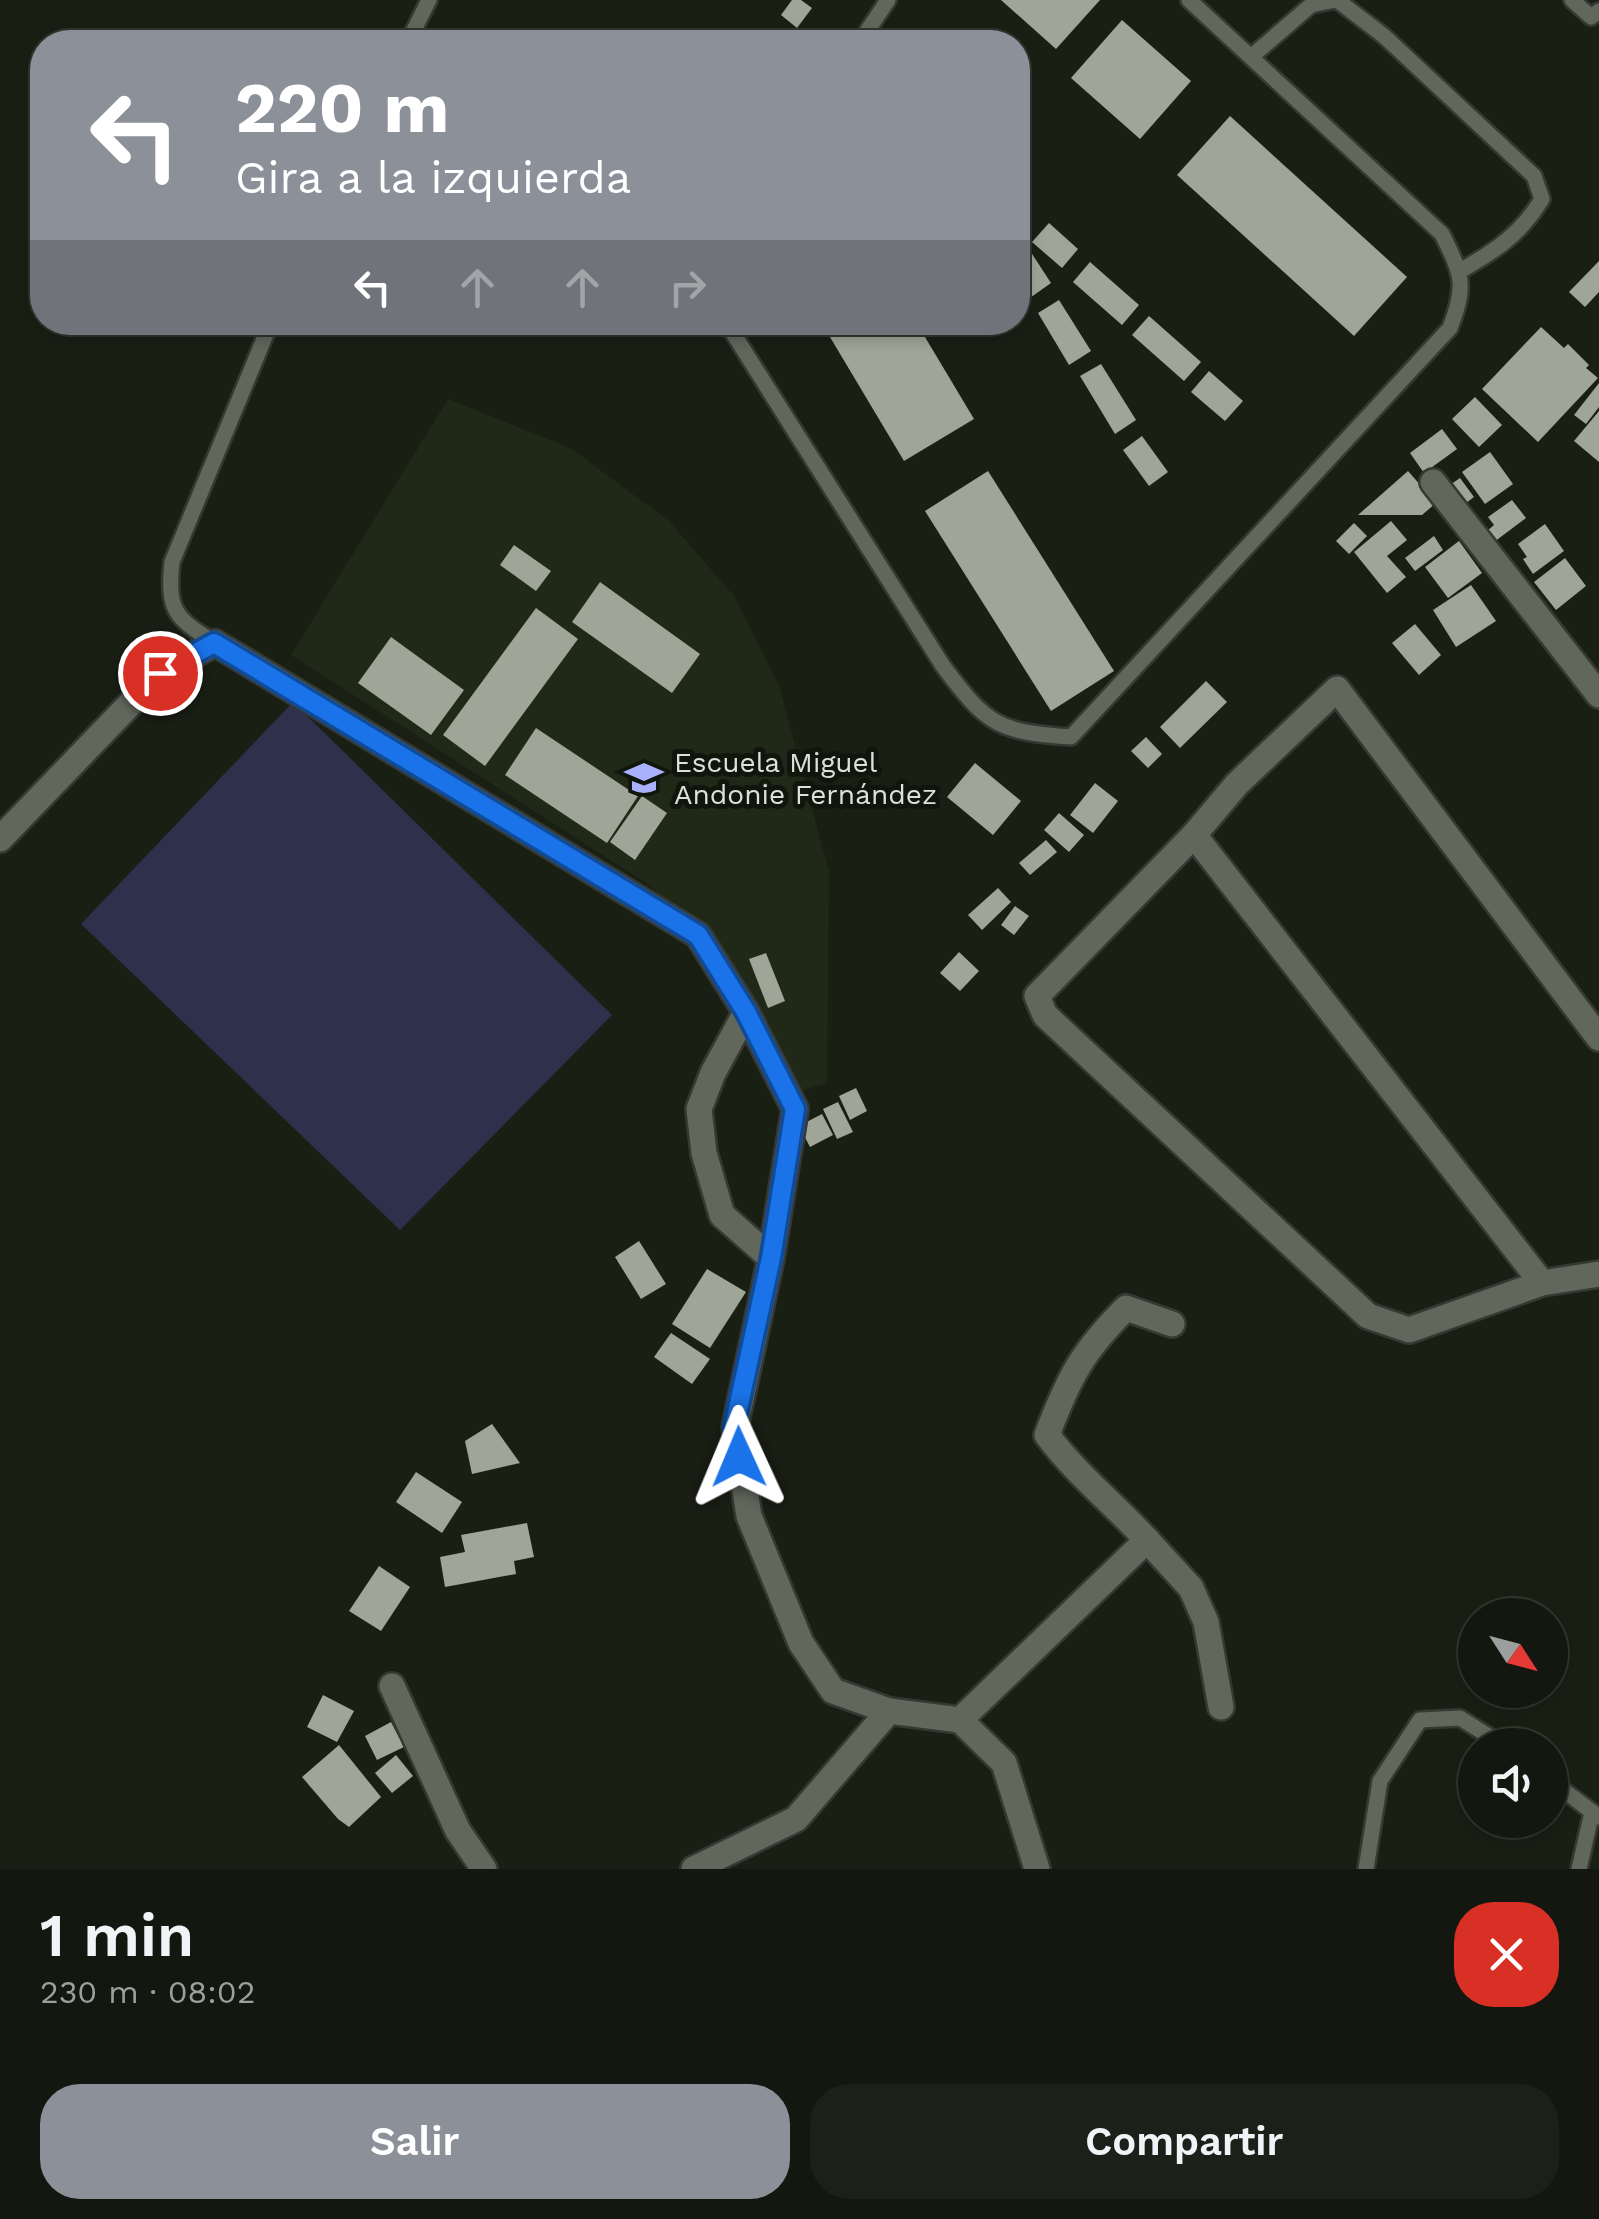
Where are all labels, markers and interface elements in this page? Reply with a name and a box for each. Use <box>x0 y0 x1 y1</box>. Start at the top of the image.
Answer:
text: 220 m <box>235 67 449 149</box>
icon: left <box>70 70 200 200</box>
text: Gira a la izquierda <box>235 151 631 204</box>
icon: left <box>345 260 400 315</box>
icon: ahead <box>450 260 505 315</box>
icon: ahead <box>555 260 610 315</box>
icon: right <box>660 260 715 315</box>
pin <box>118 631 203 716</box>
icon: arrive <box>133 646 188 701</box>
place label: Escuela Miguel Andonie Fernández <box>674 746 937 811</box>
school or university icon: Escuela Miguel Andonie Fernández <box>623 757 665 799</box>
position arrow <box>687 1405 791 1509</box>
north arrow <box>1458 1598 1568 1708</box>
map controls <box>1458 1598 1568 1838</box>
button: sound <box>1458 1728 1568 1838</box>
text: 1 min <box>40 1900 194 1971</box>
button: close <box>1454 1902 1559 2007</box>
text: 230 m · 08:02 <box>40 1973 255 2011</box>
button: Salir <box>40 2084 790 2199</box>
button: Compartir <box>810 2084 1559 2199</box>

